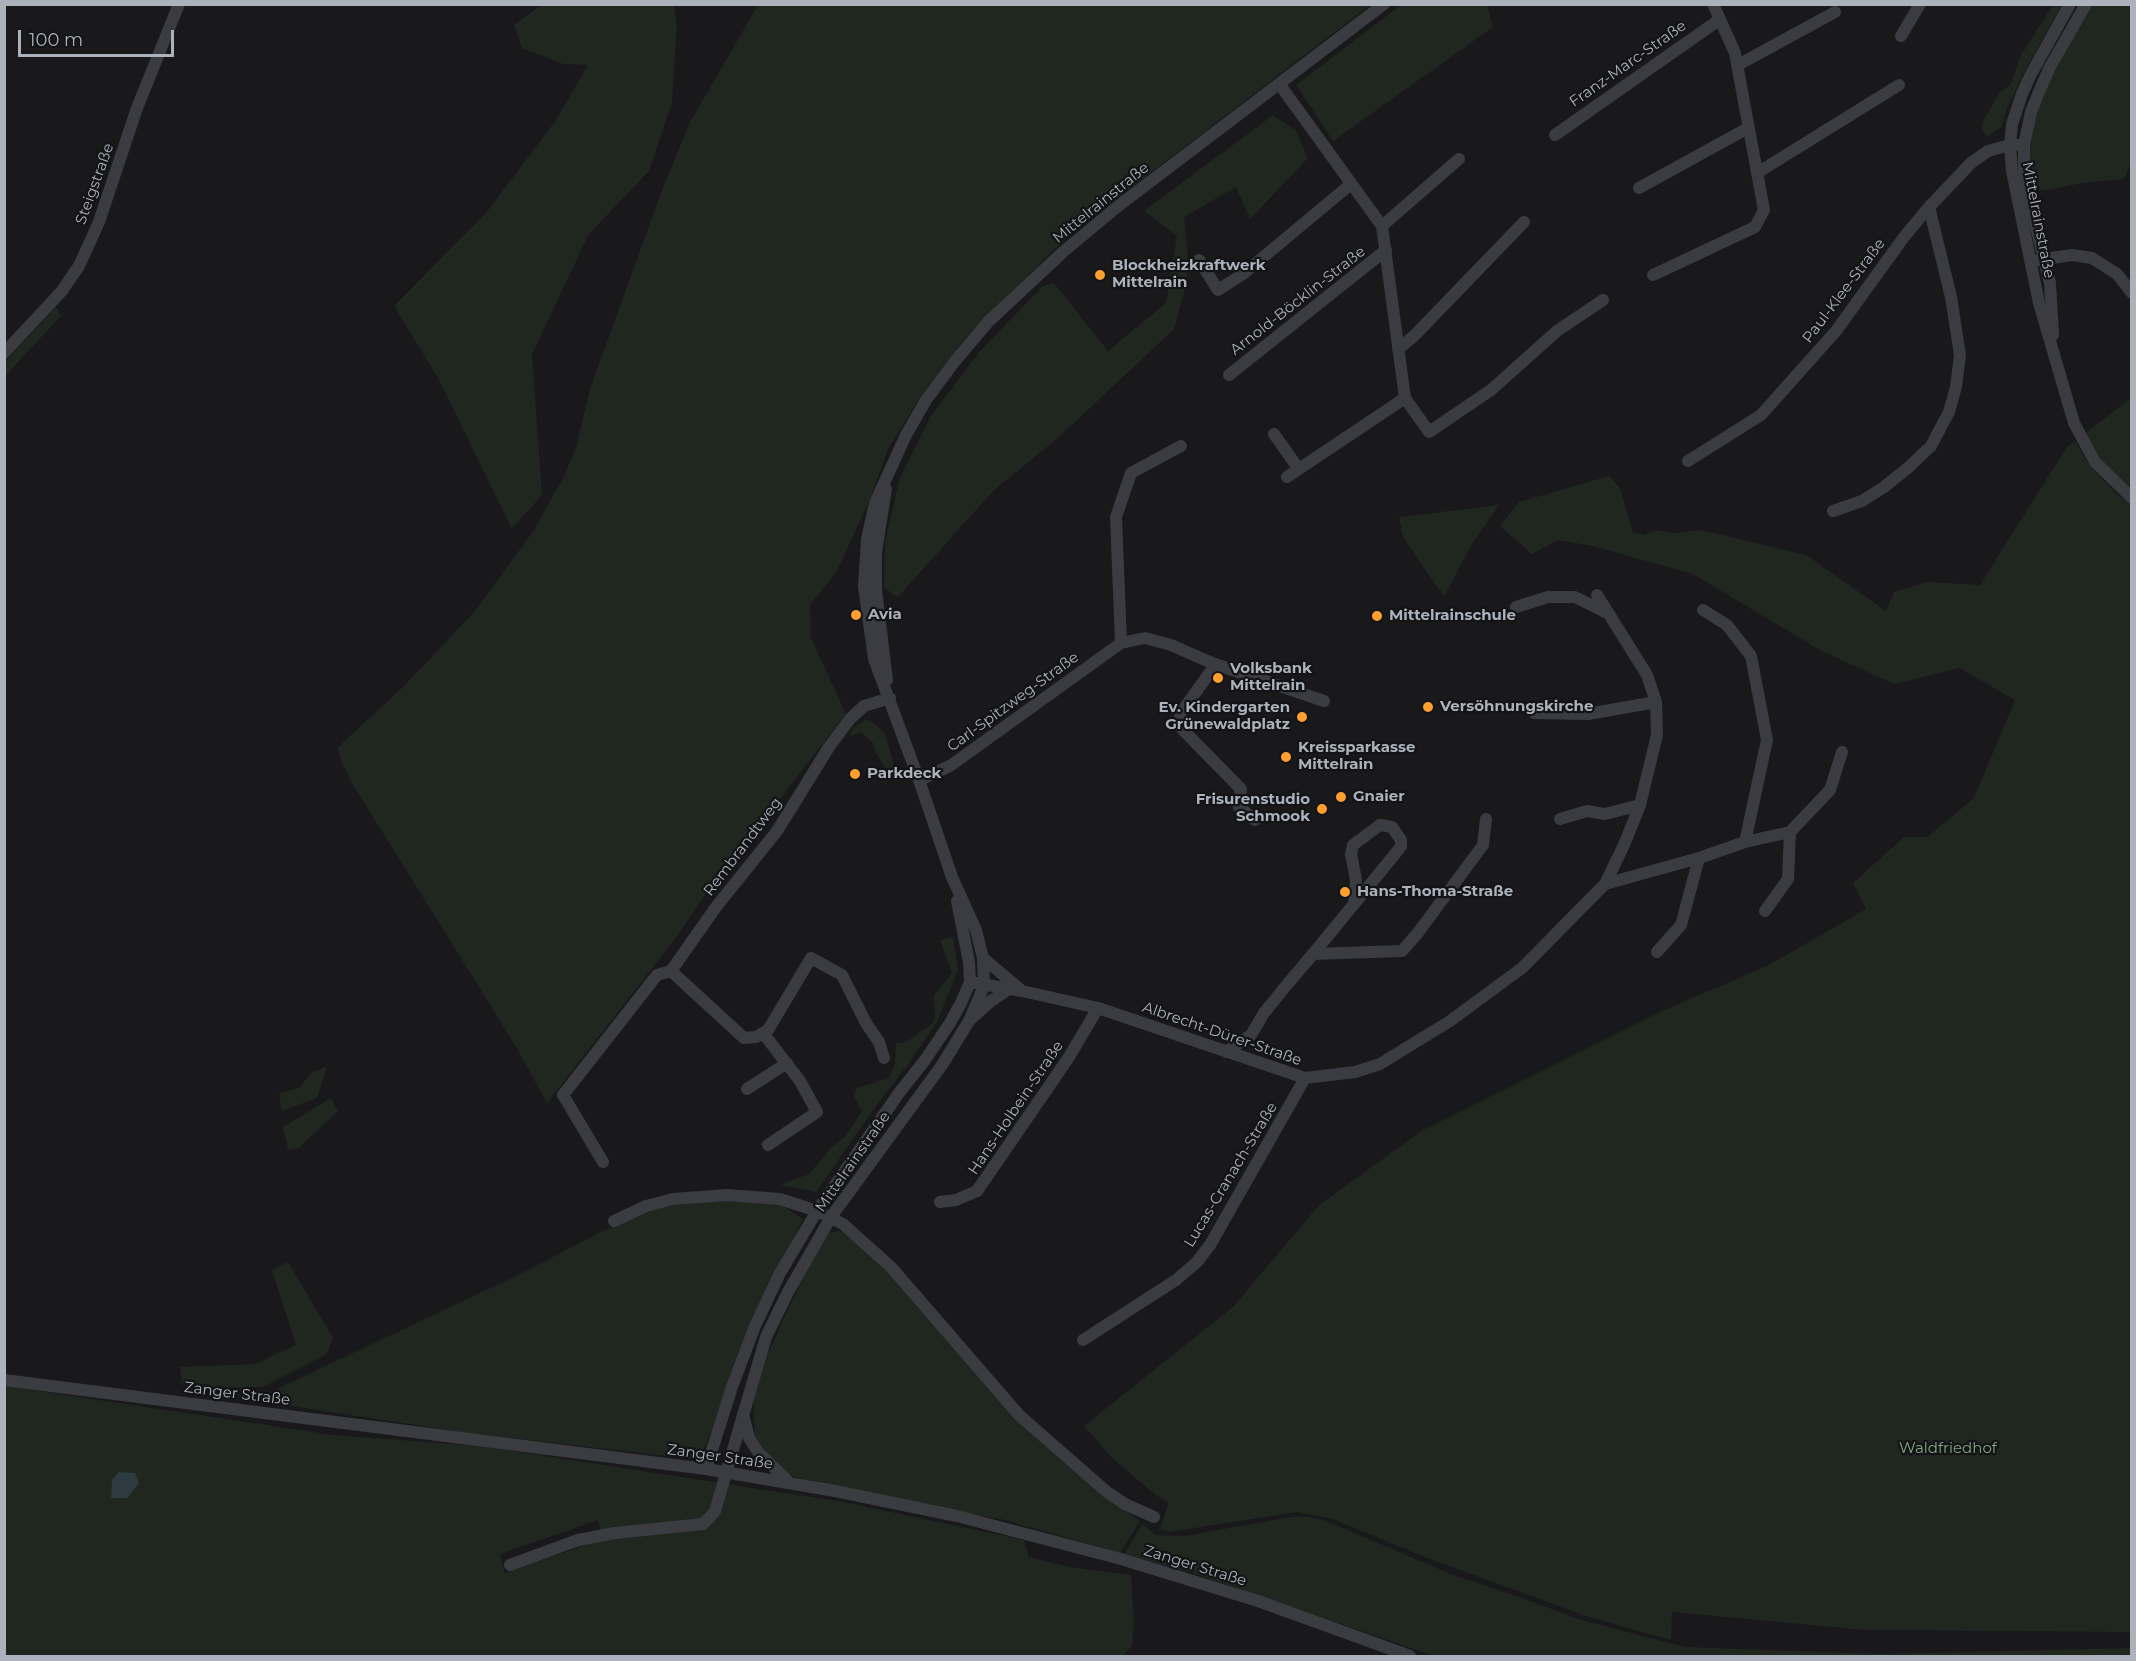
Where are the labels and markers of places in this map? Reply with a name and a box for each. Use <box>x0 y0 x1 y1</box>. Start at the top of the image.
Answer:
place label: Blockheizkraftwerk Mittelrain <box>1112 257 1266 292</box>
marker: Blockheizkraftwerk Mittelrain <box>1093 268 1107 282</box>
place label: Avia <box>868 606 902 624</box>
place label: Mittelrainschule <box>1389 607 1516 625</box>
marker: Avia <box>849 608 863 622</box>
marker: Mittelrainschule <box>1370 609 1384 623</box>
place label: Volksbank Mittelrain <box>1230 660 1312 695</box>
marker: Volksbank Mittelrain <box>1211 671 1225 685</box>
place label: Versöhnungskirche <box>1440 698 1593 716</box>
place label: Ev. Kindergarten Grünewaldplatz <box>1159 699 1290 734</box>
marker: Versöhnungskirche <box>1421 700 1435 714</box>
marker: Ev. Kindergarten Grünewaldplatz <box>1295 710 1309 724</box>
place label: Kreissparkasse Mittelrain <box>1298 739 1415 774</box>
marker: Kreissparkasse Mittelrain <box>1279 750 1293 764</box>
place label: Parkdeck <box>867 765 941 783</box>
marker: Parkdeck <box>848 767 862 781</box>
place label: Gnaier <box>1353 788 1405 806</box>
marker: Gnaier <box>1334 790 1348 804</box>
place label: Frisurenstudio Schmook <box>1196 791 1310 826</box>
marker: Frisurenstudio Schmook <box>1315 802 1329 816</box>
place label: Hans-Thoma-Straße <box>1357 883 1513 901</box>
marker: Hans-Thoma-Straße <box>1338 885 1352 899</box>

